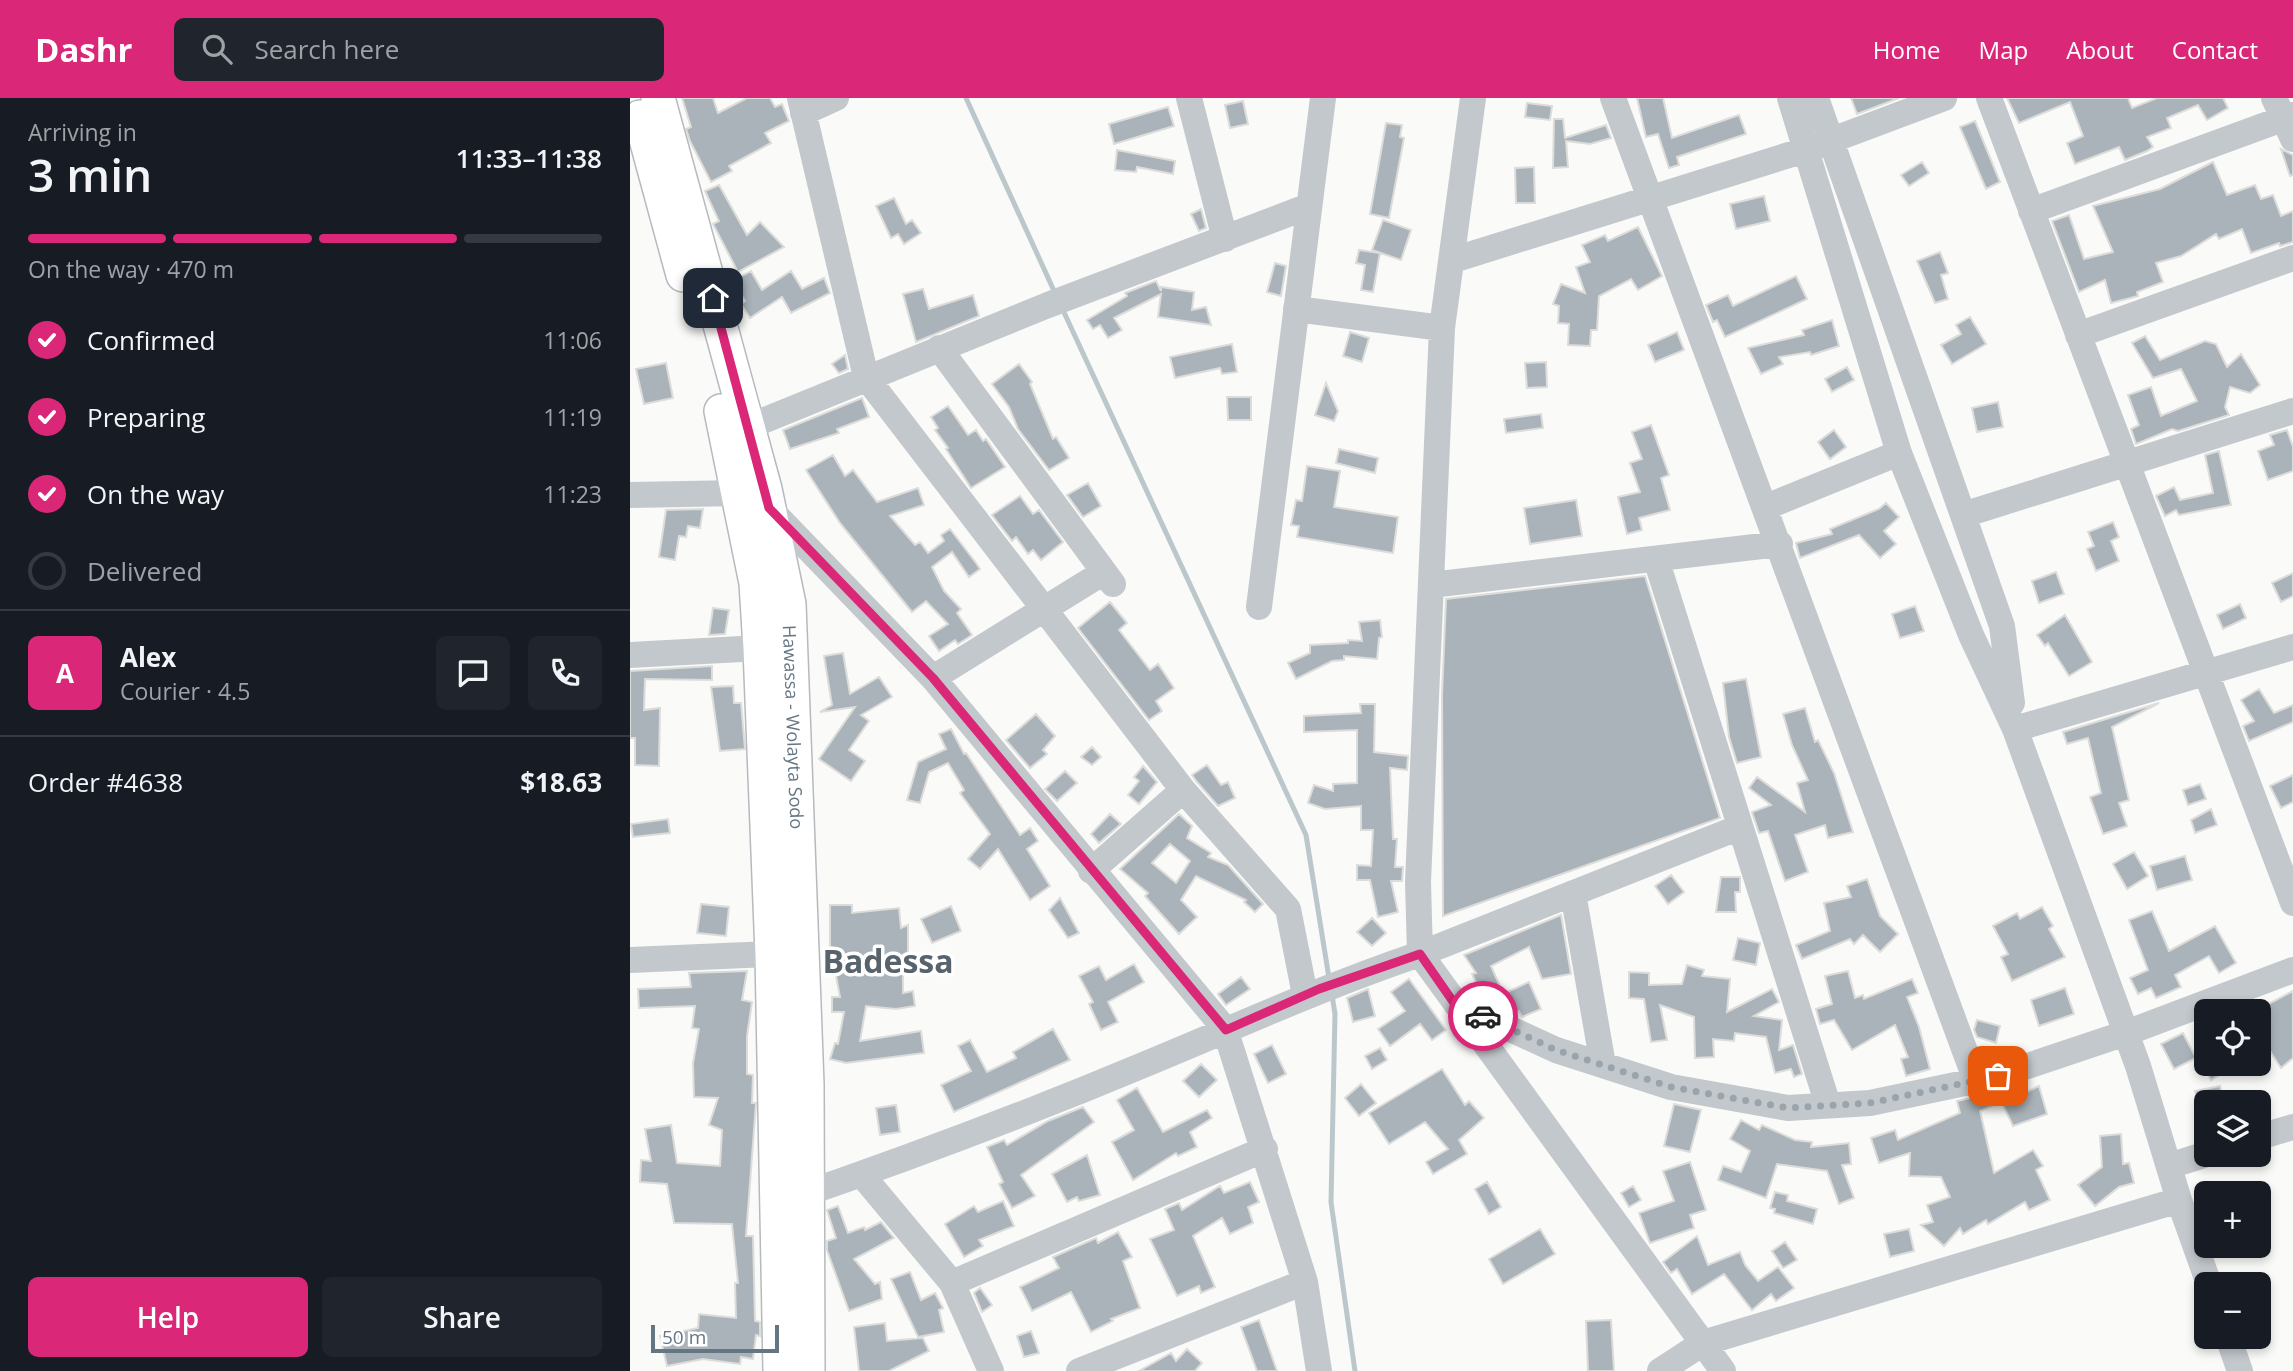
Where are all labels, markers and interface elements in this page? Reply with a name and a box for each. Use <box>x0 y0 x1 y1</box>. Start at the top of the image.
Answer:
search box <box>174 18 664 81</box>
text: Dashr <box>35 27 132 72</box>
icon: search <box>198 30 236 68</box>
text: Search here <box>254 31 399 67</box>
text: Home <box>1873 33 1941 66</box>
text: Map <box>1979 33 2028 66</box>
text: About <box>2066 33 2134 66</box>
text: Contact <box>2172 33 2258 66</box>
text: Arriving in <box>28 116 137 148</box>
text: 11:33–11:38 <box>456 140 602 176</box>
text: 3 min <box>28 143 152 205</box>
text: On the way · 470 m <box>28 253 234 285</box>
pin <box>683 268 743 328</box>
icon: home <box>694 279 732 317</box>
icon: check <box>28 321 66 359</box>
text: Confirmed <box>87 322 215 358</box>
text: 11:06 <box>543 324 602 356</box>
icon: check <box>28 398 66 436</box>
text: Preparing <box>87 399 205 435</box>
text: 11:19 <box>543 401 602 433</box>
icon: check <box>28 475 66 513</box>
text: On the way <box>87 476 224 512</box>
text: 11:23 <box>543 478 602 510</box>
text: Delivered <box>87 553 202 589</box>
street label: Hawassa - Wolayta Sodo <box>778 625 809 830</box>
button: chat <box>436 636 510 710</box>
button: phone <box>528 636 602 710</box>
text: Alex <box>120 639 176 675</box>
text: A <box>56 655 74 691</box>
text: Courier · 4.5 <box>120 675 250 707</box>
text: Order #4638 <box>28 764 183 800</box>
text: $18.63 <box>520 764 602 800</box>
district label: Badessa <box>822 939 954 982</box>
courier <box>1448 981 1518 1051</box>
icon: car <box>1464 997 1502 1035</box>
map controls <box>2194 999 2271 1349</box>
button: locate <box>2194 999 2271 1076</box>
pin <box>1968 1046 2028 1106</box>
icon: bag <box>1979 1057 2017 1095</box>
button: layers <box>2194 1090 2271 1167</box>
button: + <box>2194 1181 2271 1258</box>
button: − <box>2194 1272 2271 1349</box>
button: Help <box>28 1277 308 1357</box>
button: Share <box>322 1277 602 1357</box>
scale bar <box>651 1322 779 1354</box>
text: 50 m <box>662 1324 706 1350</box>

